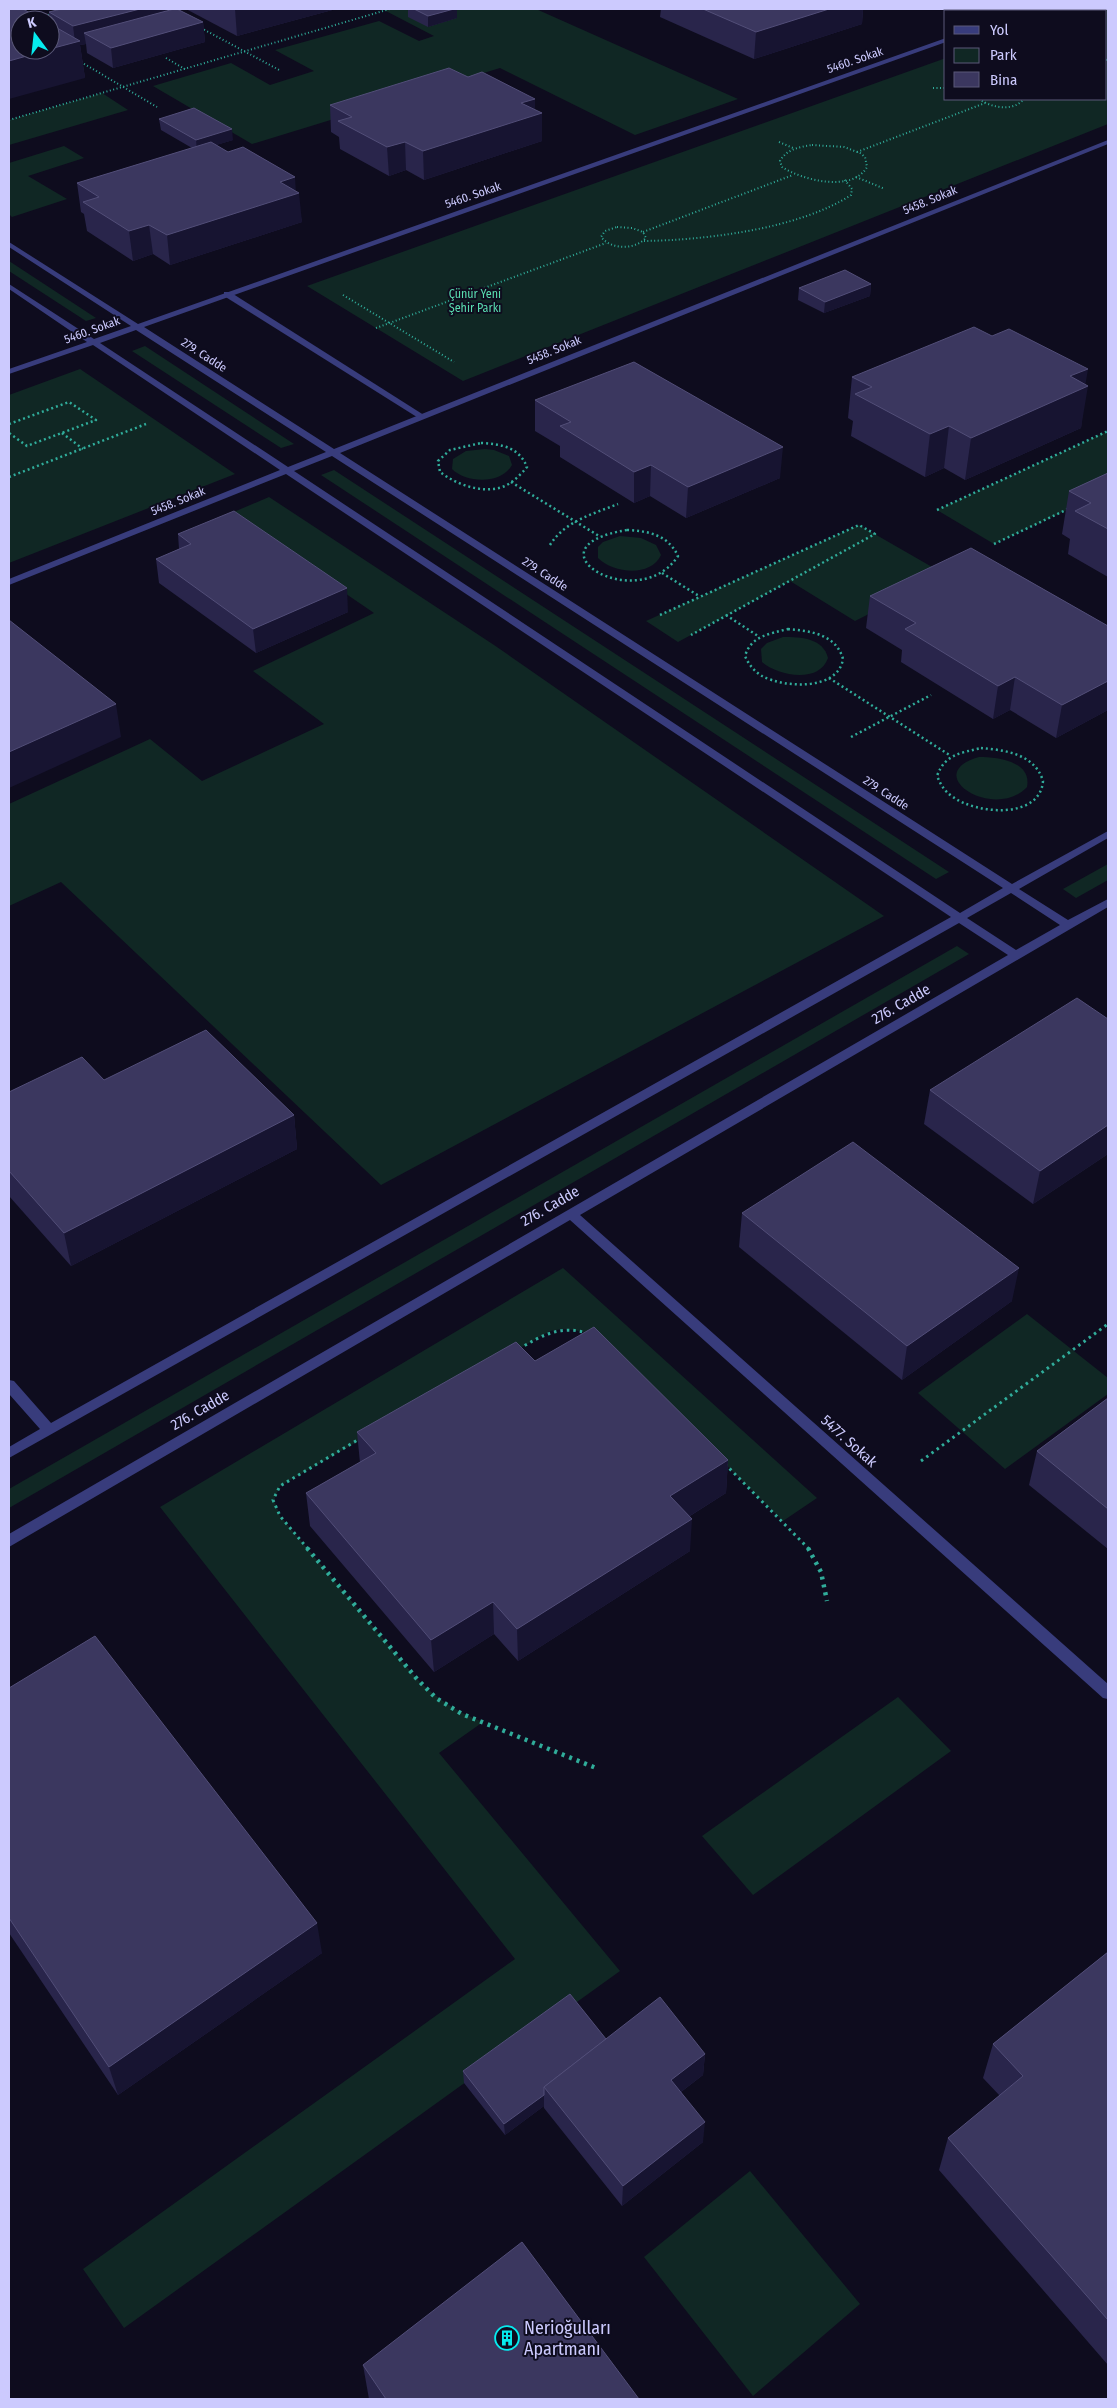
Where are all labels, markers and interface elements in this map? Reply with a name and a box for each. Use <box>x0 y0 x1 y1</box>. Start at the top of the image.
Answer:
north arrow <box>10 10 60 60</box>
legend <box>944 10 1107 100</box>
text: K <box>26 13 39 32</box>
text: Yol <box>990 21 1008 39</box>
street label: 5460. Sokak <box>825 44 885 76</box>
text: Park <box>990 46 1017 64</box>
text: Bina <box>990 71 1017 89</box>
street label: 5460. Sokak <box>443 179 503 211</box>
street label: 5458. Sokak <box>901 183 960 217</box>
park label: Çünür Yeni Şehir Parkı <box>449 287 501 315</box>
street label: 5460. Sokak <box>62 313 122 347</box>
street label: 5458. Sokak <box>525 333 584 367</box>
street label: 279. Cadde <box>178 335 230 375</box>
street label: 5458. Sokak <box>149 484 208 518</box>
street label: 279. Cadde <box>519 554 571 594</box>
street label: 279. Cadde <box>860 773 912 813</box>
street label: 276. Cadde <box>868 980 934 1028</box>
street label: 276. Cadde <box>517 1182 583 1230</box>
street label: 276. Cadde <box>167 1386 233 1434</box>
street label: 5477. Sokak <box>817 1411 881 1471</box>
place label: Nerioğulları Apartmanı <box>524 2317 611 2360</box>
building icon: Nerioğulları Apartmanı <box>494 2325 520 2351</box>

